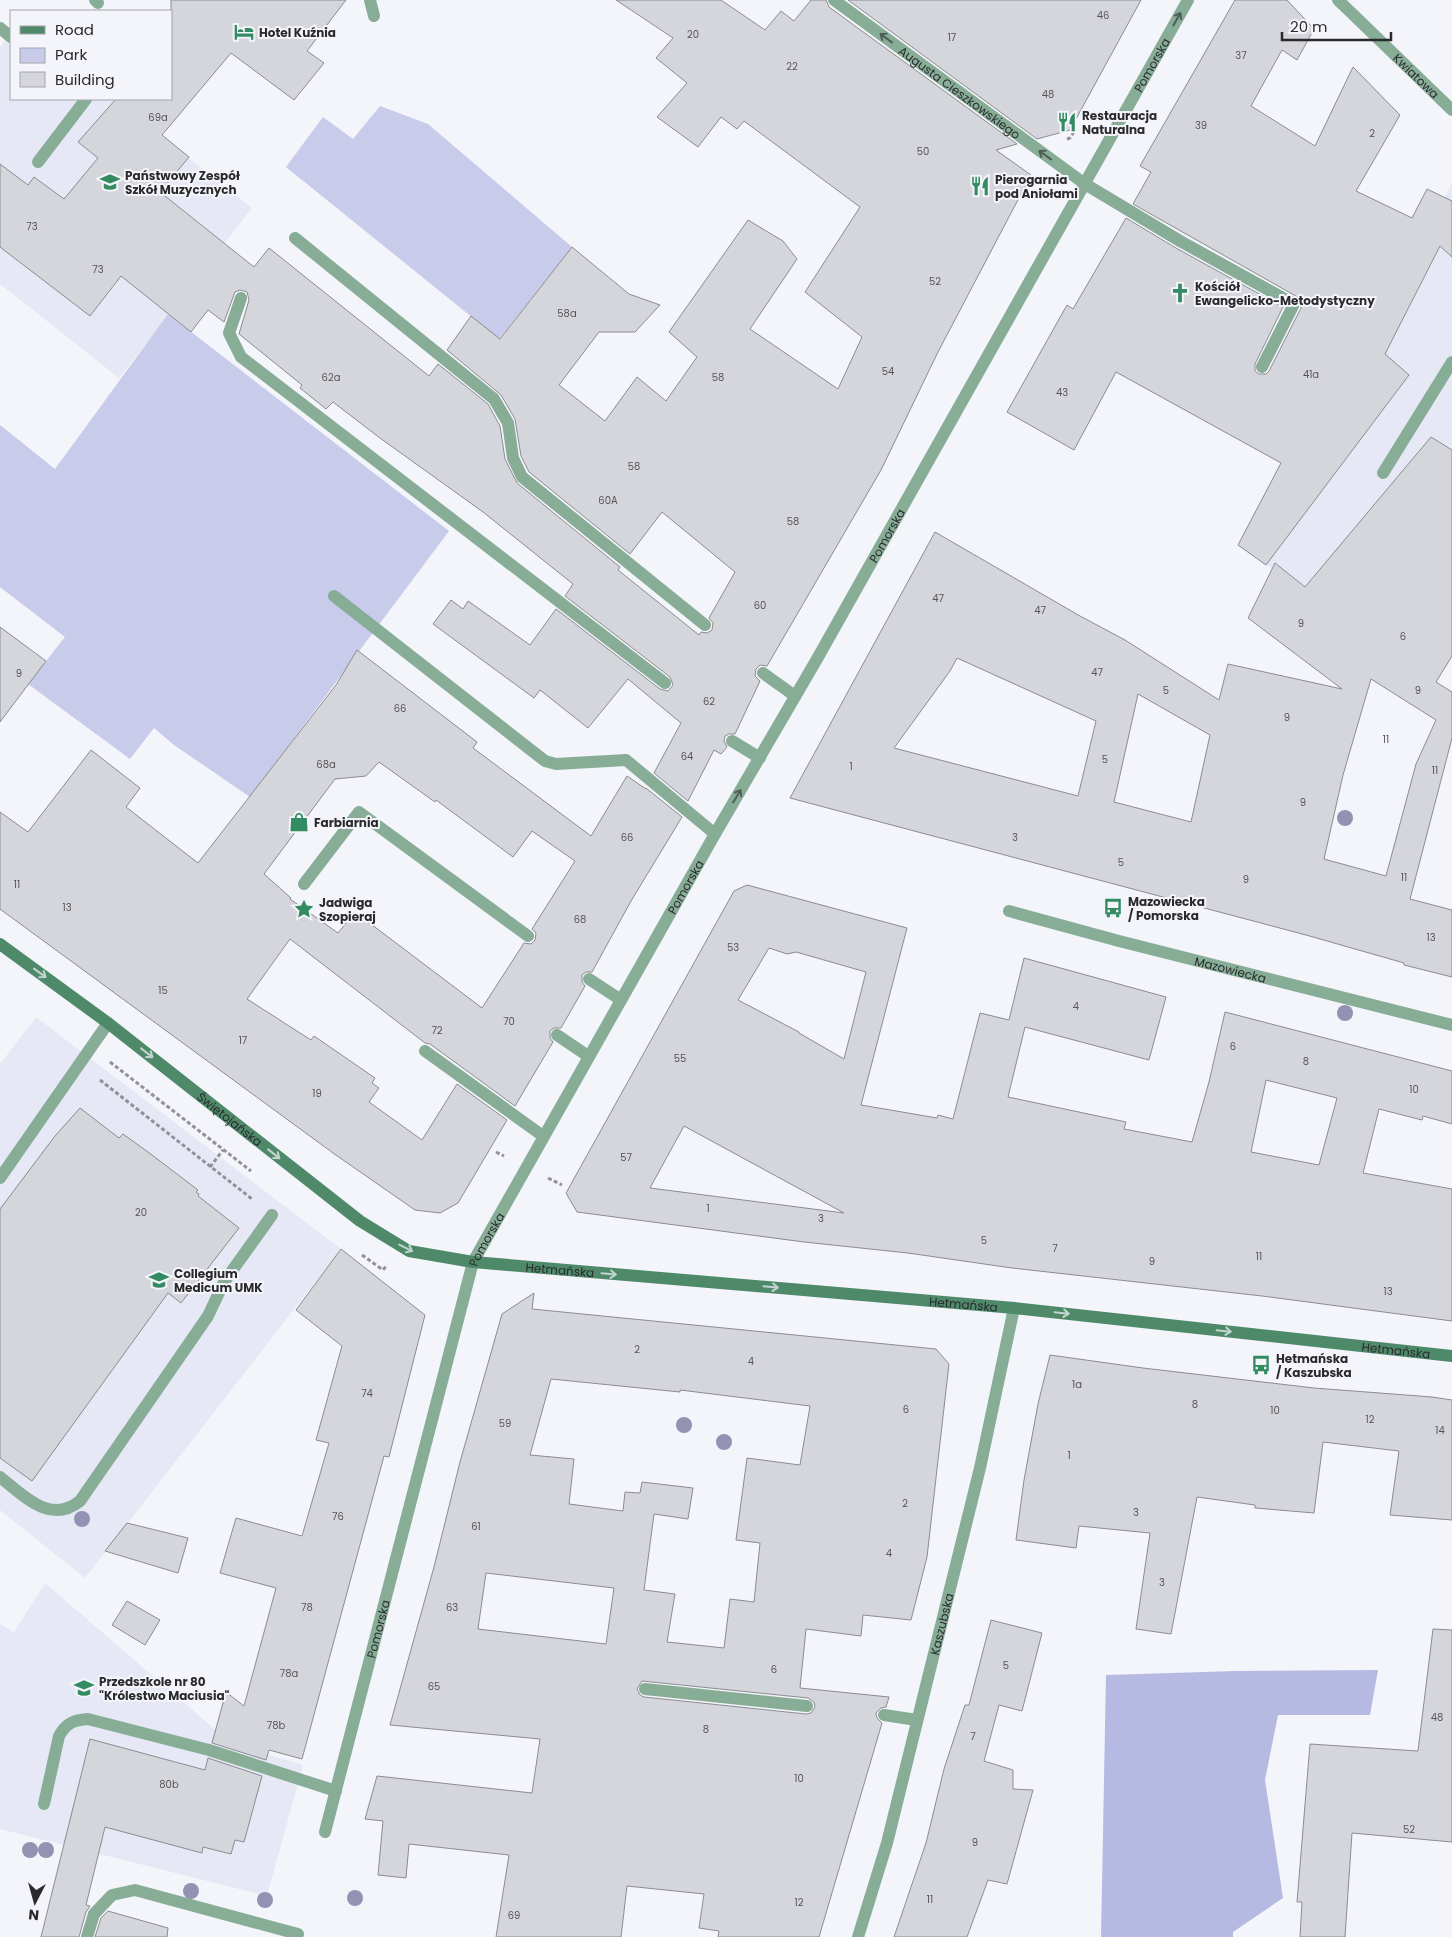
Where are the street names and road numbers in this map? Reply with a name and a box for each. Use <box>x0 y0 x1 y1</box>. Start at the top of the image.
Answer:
street label: Pomorska <box>1129 35 1174 95</box>
street label: Augusta Cieszkowskiego <box>895 42 1025 143</box>
street label: Kwiatowa <box>1390 49 1443 102</box>
street label: Pomorska <box>865 505 909 566</box>
street label: Pomorska <box>663 857 707 917</box>
street label: Mazowiecka <box>1193 952 1268 986</box>
street label: Świętojańska <box>194 1088 266 1150</box>
street label: Pomorska <box>464 1209 508 1268</box>
street label: Hetmańska <box>525 1258 595 1281</box>
street label: Hetmańska <box>928 1292 999 1315</box>
street label: Hetmańska <box>1361 1338 1431 1362</box>
street label: Kaszubska <box>925 1591 957 1657</box>
street label: Pomorska <box>362 1598 394 1660</box>

